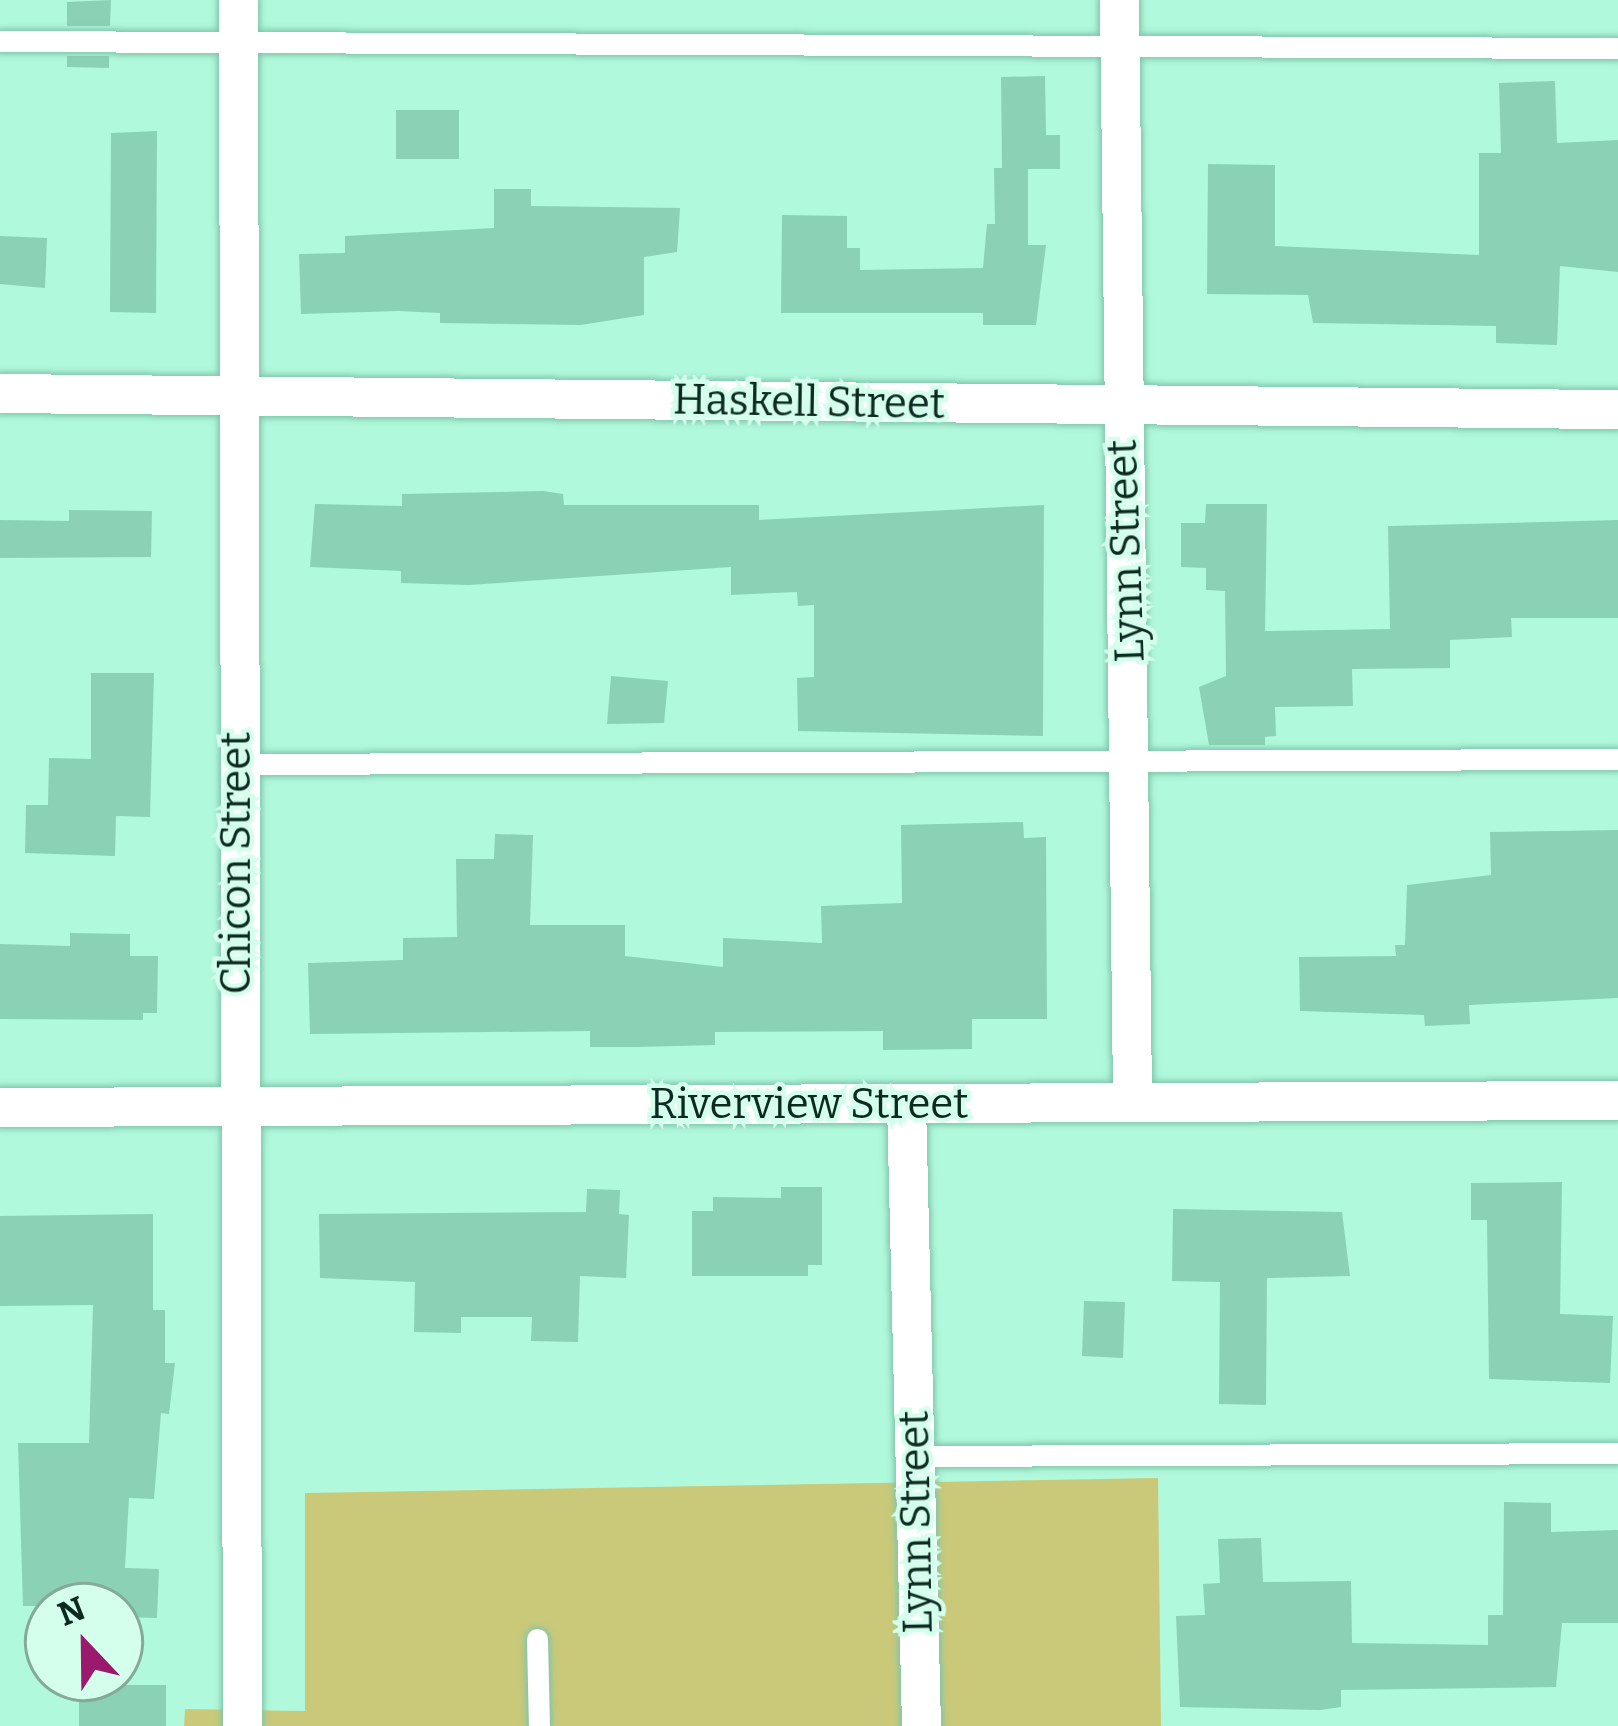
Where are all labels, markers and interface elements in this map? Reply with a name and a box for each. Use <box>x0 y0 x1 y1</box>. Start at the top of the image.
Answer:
street label: Haskell Street <box>672 374 946 430</box>
street label: Lynn Street <box>1097 439 1155 663</box>
street label: Chicon Street <box>211 731 261 995</box>
street label: Riverview Street <box>649 1079 969 1129</box>
street label: Lynn Street <box>889 1410 943 1634</box>
north arrow <box>24 1582 144 1702</box>
text: N <box>52 1588 91 1635</box>

